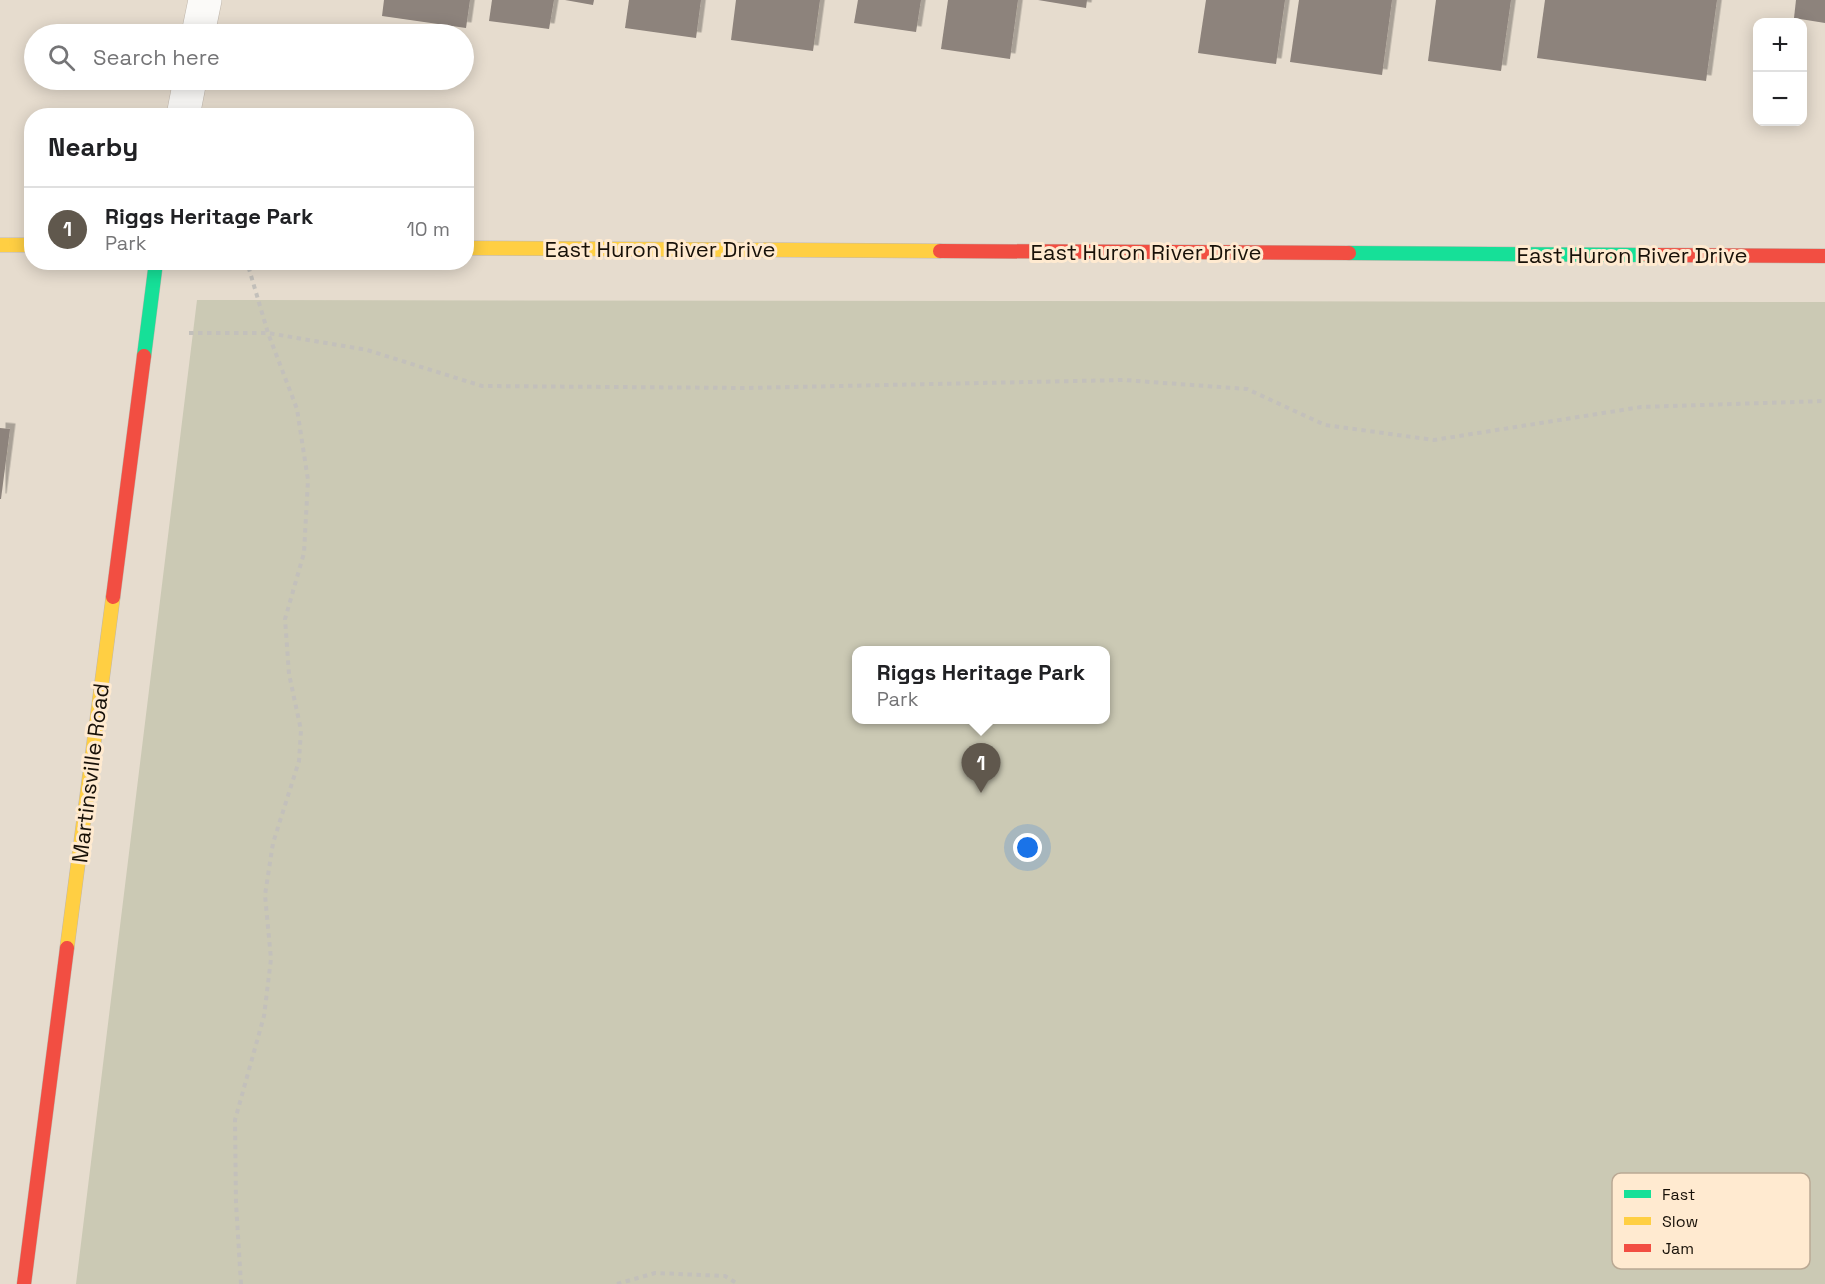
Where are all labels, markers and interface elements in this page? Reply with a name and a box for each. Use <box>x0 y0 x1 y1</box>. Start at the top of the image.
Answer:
map controls <box>1753 18 1807 126</box>
button: + <box>1753 18 1807 72</box>
search box <box>24 24 474 90</box>
icon: search <box>45 41 78 74</box>
text: Search here <box>93 43 220 71</box>
button: − <box>1753 72 1807 126</box>
text: Nearby <box>48 130 138 164</box>
text: Riggs Heritage Park <box>105 202 313 230</box>
text: 1 <box>63 216 72 242</box>
text: 10 m <box>406 216 450 242</box>
text: Park <box>105 230 147 256</box>
street label: East Huron River Drive <box>545 235 775 263</box>
street label: East Huron River Drive <box>1031 238 1261 266</box>
street label: East Huron River Drive <box>1517 241 1747 269</box>
popup <box>852 646 1110 724</box>
text: Riggs Heritage Park <box>877 658 1085 686</box>
street label: Martinsville Road <box>65 682 115 864</box>
text: Park <box>877 686 918 712</box>
pin: 1 <box>962 744 1000 793</box>
your location <box>1013 833 1042 862</box>
legend <box>1612 1173 1810 1269</box>
text: Fast <box>1662 1184 1695 1205</box>
text: Slow <box>1662 1211 1698 1232</box>
text: Jam <box>1662 1238 1694 1259</box>

